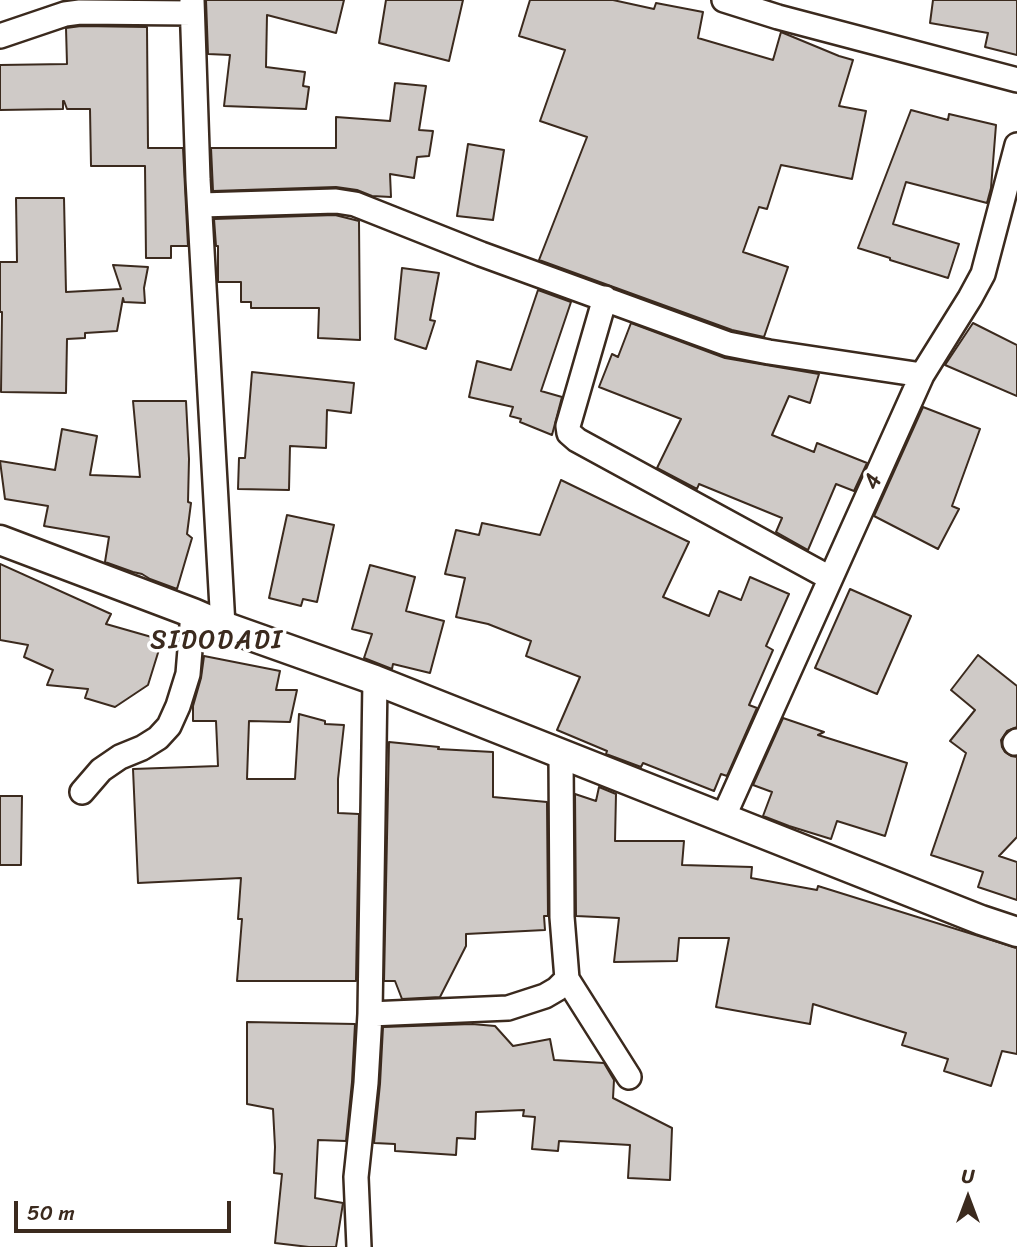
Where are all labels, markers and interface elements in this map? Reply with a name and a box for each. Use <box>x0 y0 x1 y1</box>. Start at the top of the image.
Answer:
street label: 4 <box>858 470 890 494</box>
district label: SIDODADI <box>151 625 283 657</box>
text: U <box>962 1160 974 1193</box>
north arrow <box>933 1163 1003 1233</box>
scale bar <box>18 1188 234 1232</box>
text: 50 m <box>27 1194 75 1232</box>

